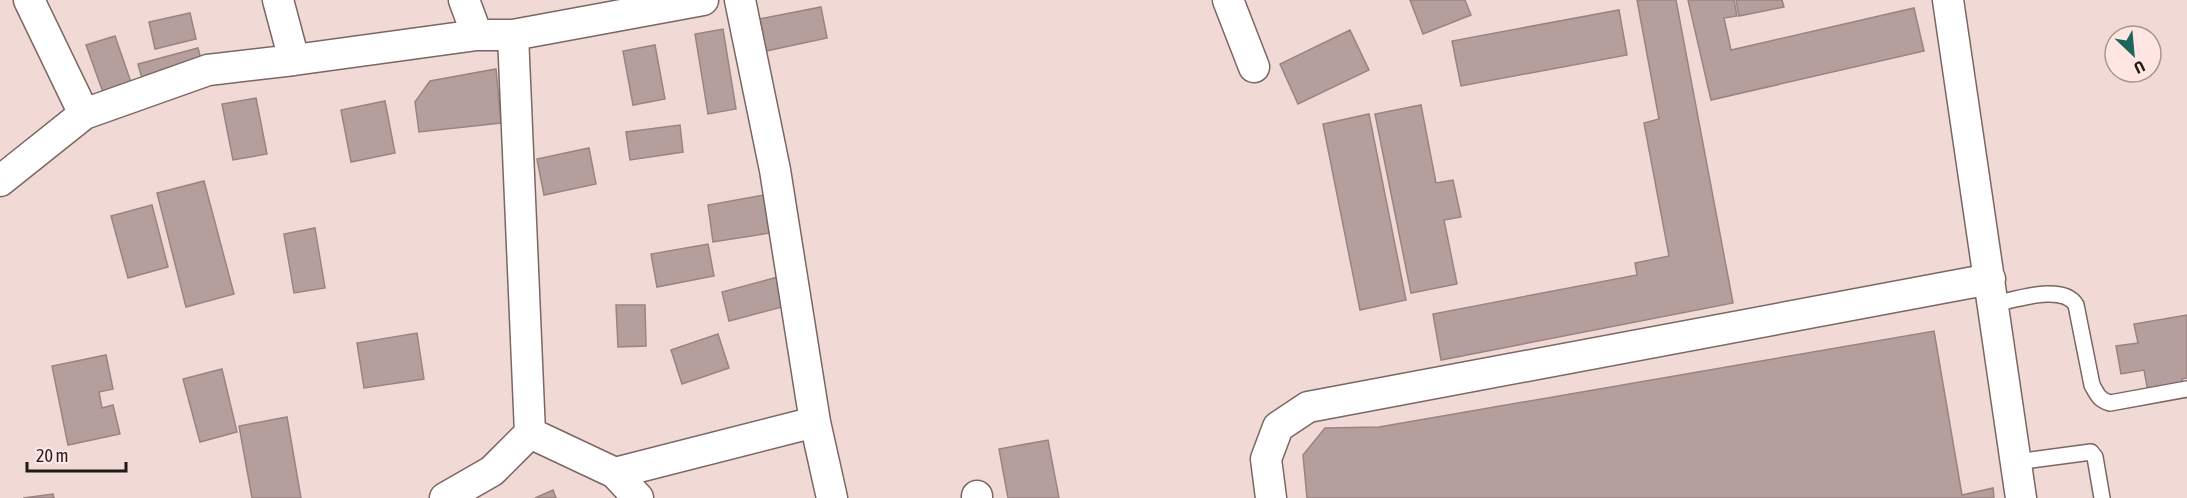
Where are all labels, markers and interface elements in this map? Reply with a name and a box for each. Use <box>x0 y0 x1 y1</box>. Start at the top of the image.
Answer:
north arrow <box>2103 24 2163 84</box>
text: U <box>2131 57 2148 78</box>
scale bar <box>27 435 126 473</box>
text: 20 m <box>36 445 68 466</box>

